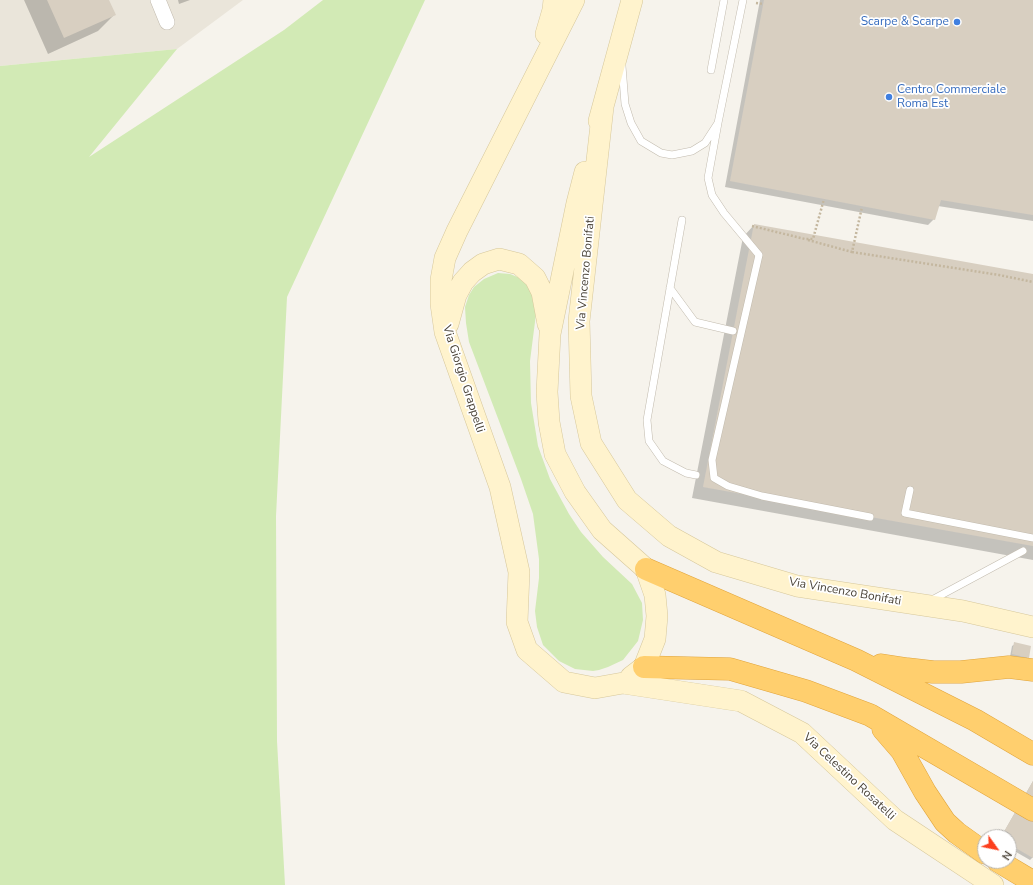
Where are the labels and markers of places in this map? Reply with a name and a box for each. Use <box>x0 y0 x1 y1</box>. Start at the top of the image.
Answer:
place label: Scarpe & Scarpe <box>861 15 949 29</box>
marker: Scarpe & Scarpe <box>952 17 962 27</box>
place label: Centro Commerciale Roma Est <box>897 83 1006 111</box>
marker: Centro Commerciale Roma Est <box>884 92 894 102</box>

